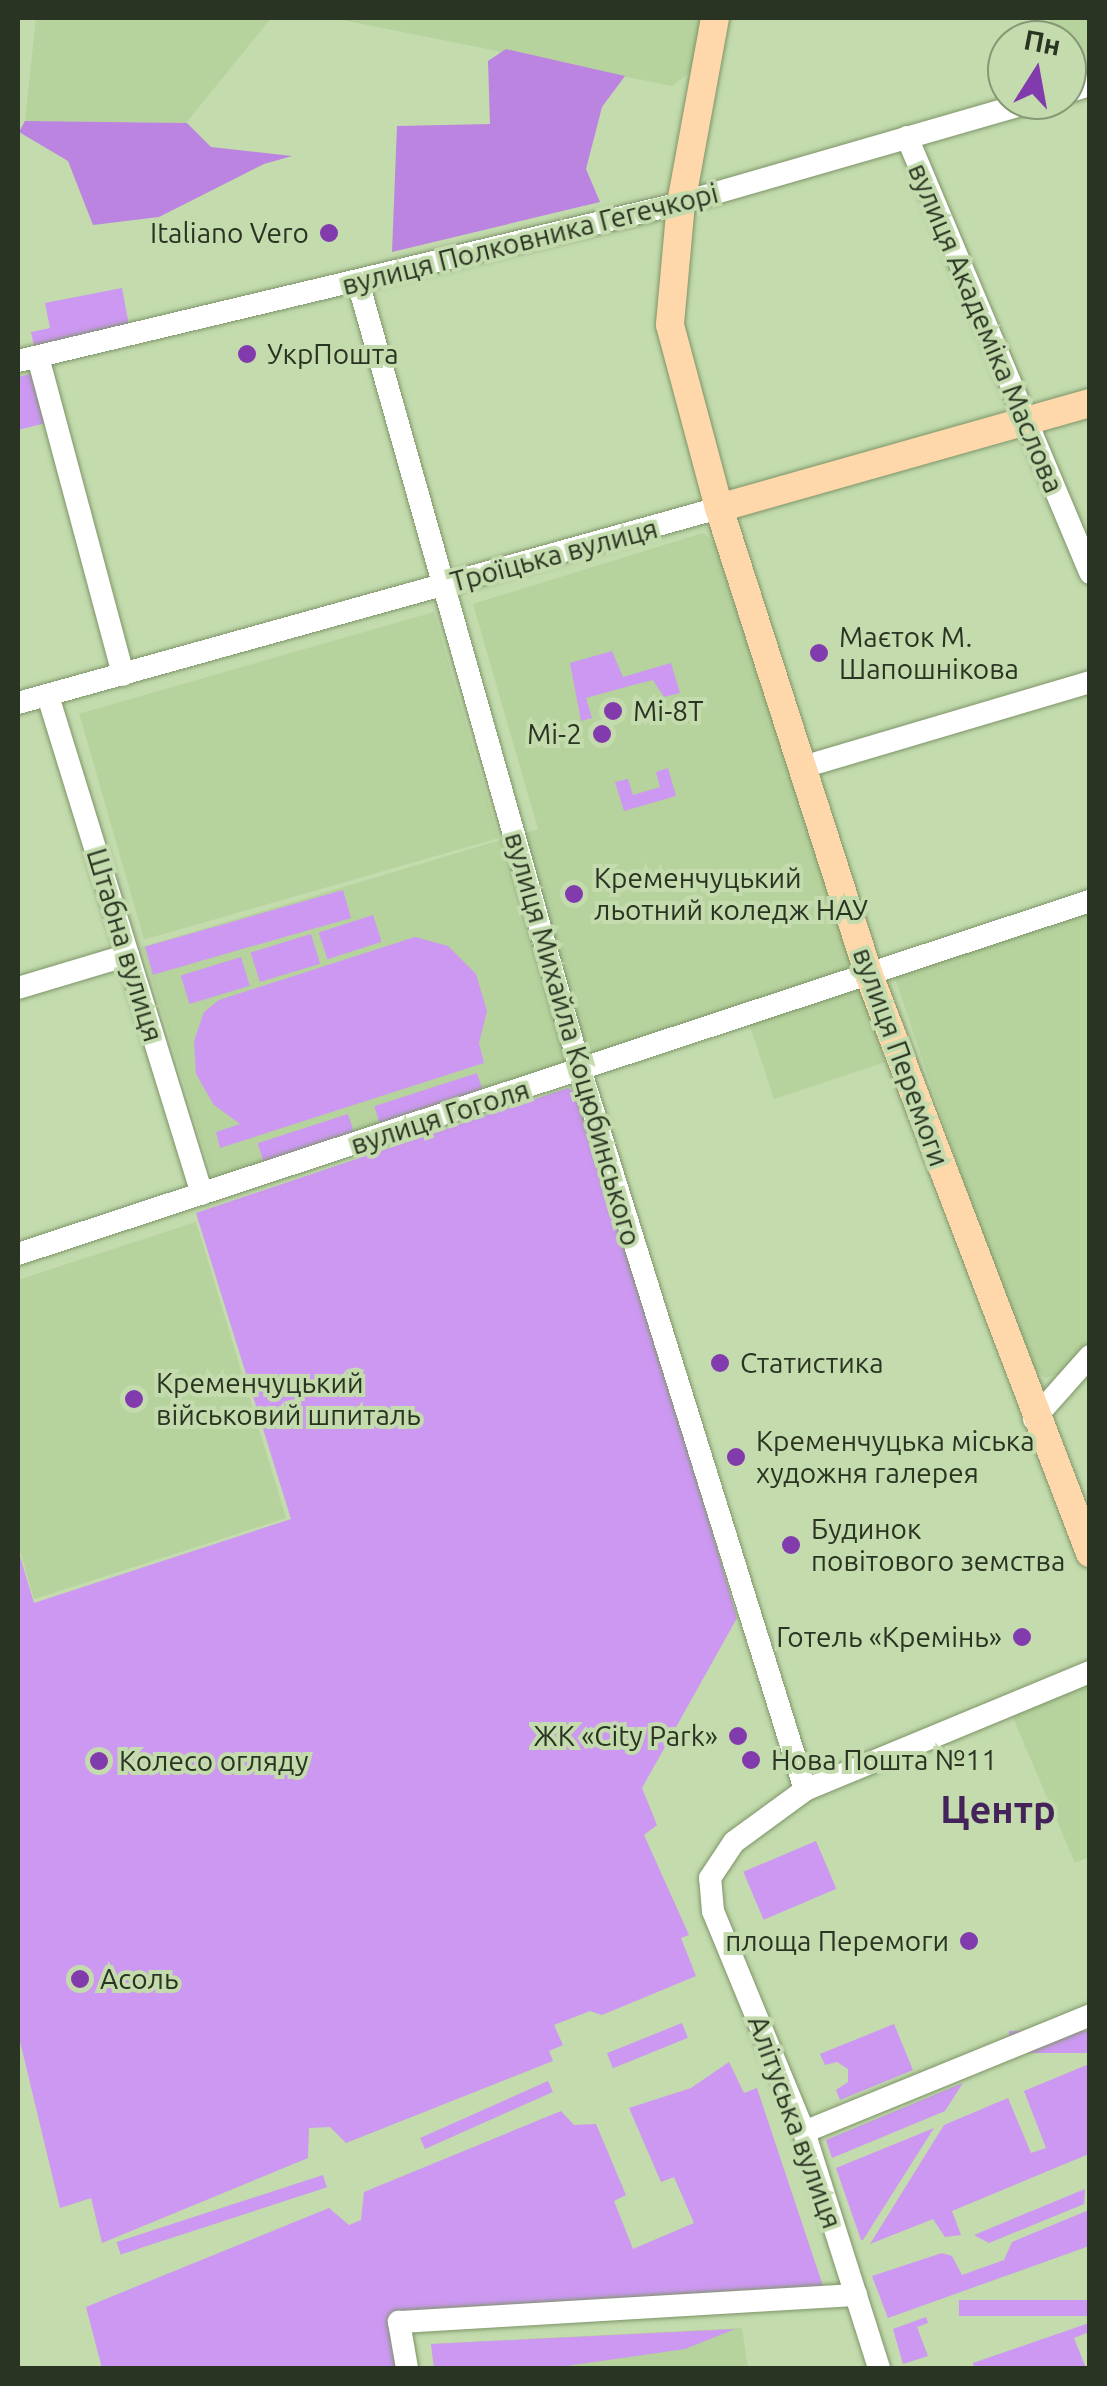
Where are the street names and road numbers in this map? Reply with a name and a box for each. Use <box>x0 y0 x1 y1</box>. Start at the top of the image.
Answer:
street label: вулиця Академіка Маслова <box>901 158 1071 498</box>
street label: вулиця Полковника Гегечкорі <box>338 176 722 302</box>
street label: Троїцька вулиця <box>447 511 661 599</box>
street label: вулиця Михайла Коцюбинського <box>498 828 648 1250</box>
street label: Штабна вулиця <box>80 844 170 1046</box>
street label: вулиця Перемоги <box>846 943 956 1171</box>
street label: вулиця Гоголя <box>346 1072 534 1162</box>
street label: Алітуська вулиця <box>741 2011 849 2233</box>

